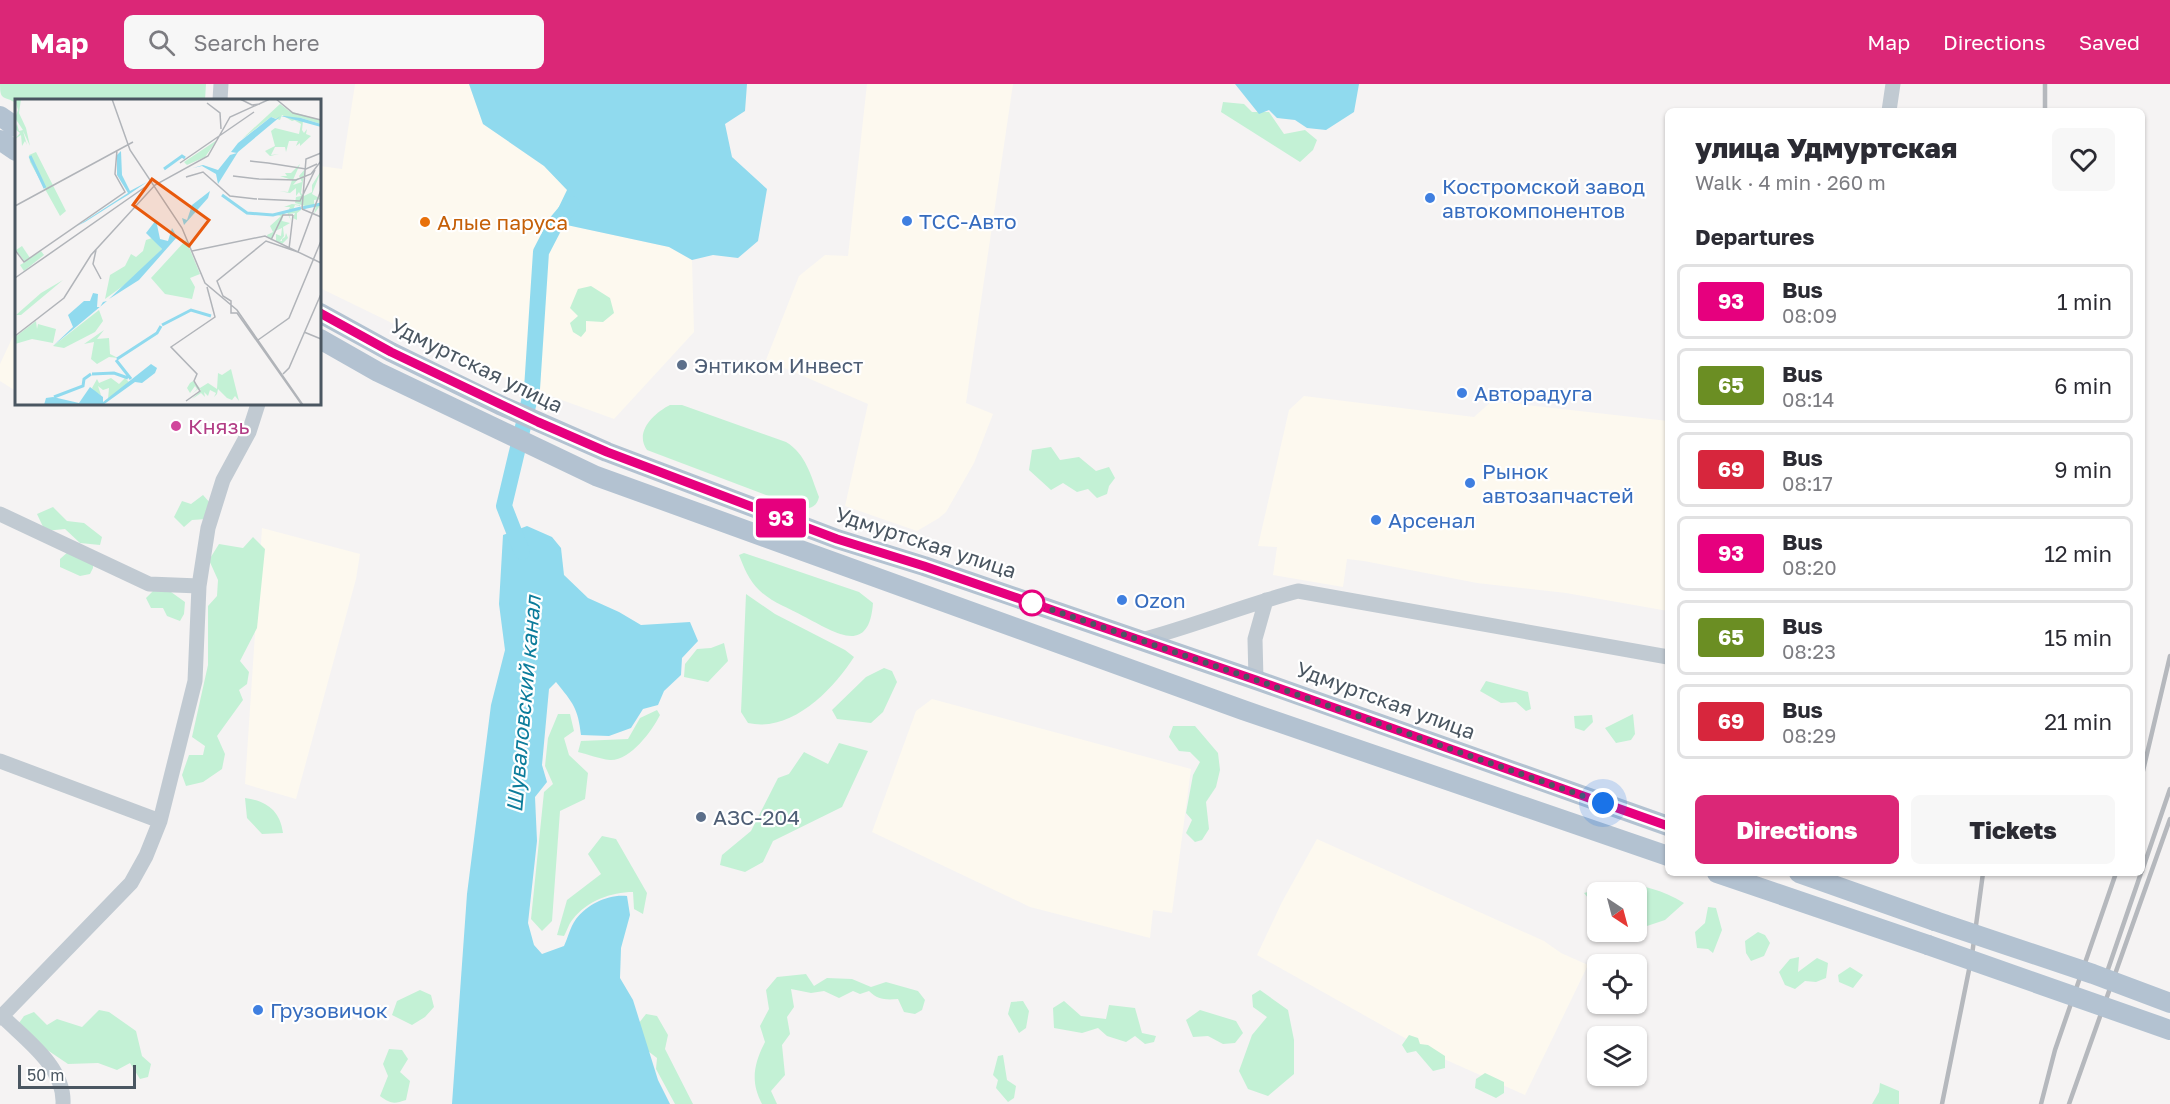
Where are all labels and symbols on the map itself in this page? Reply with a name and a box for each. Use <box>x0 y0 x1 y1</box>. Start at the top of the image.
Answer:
inset map <box>15 99 321 405</box>
place label: Костромской завод автокомпонентов <box>1442 173 1645 223</box>
marker: Костромской завод автокомпонентов <box>1423 191 1437 205</box>
place label: ТСС-Авто <box>919 208 1017 234</box>
place label: Алые паруса <box>437 209 568 235</box>
marker: ТСС-Авто <box>900 214 914 228</box>
marker: Алые паруса <box>418 215 432 229</box>
street label: Удмуртская улица <box>387 312 567 418</box>
place label: Энтиком Инвест <box>694 352 863 378</box>
marker: Энтиком Инвест <box>675 358 689 372</box>
place label: Авторадуга <box>1474 380 1593 406</box>
marker: Авторадуга <box>1455 386 1469 400</box>
place label: Князь <box>188 413 250 439</box>
marker: Князь <box>169 419 183 433</box>
place label: Рынок автозапчастей <box>1482 458 1634 508</box>
marker: Рынок автозапчастей <box>1463 476 1477 490</box>
line badge: 93 <box>754 498 808 538</box>
street label: Удмуртская улица <box>832 500 1020 584</box>
place label: Арсенал <box>1388 507 1476 533</box>
marker: Арсенал <box>1369 513 1383 527</box>
place label: Ozon <box>1134 587 1186 613</box>
unlabelled marker <box>1019 590 1045 616</box>
water label: Шуваловский канал <box>500 592 546 814</box>
marker: Ozon <box>1115 593 1129 607</box>
street label: Удмуртская улица <box>1293 656 1479 744</box>
your location <box>1588 788 1618 818</box>
place label: АЗС-204 <box>713 804 800 830</box>
marker: АЗС-204 <box>694 810 708 824</box>
north arrow <box>1587 882 1647 942</box>
place label: Грузовичок <box>270 997 388 1023</box>
marker: Грузовичок <box>251 1003 265 1017</box>
scale bar <box>18 1062 136 1090</box>

